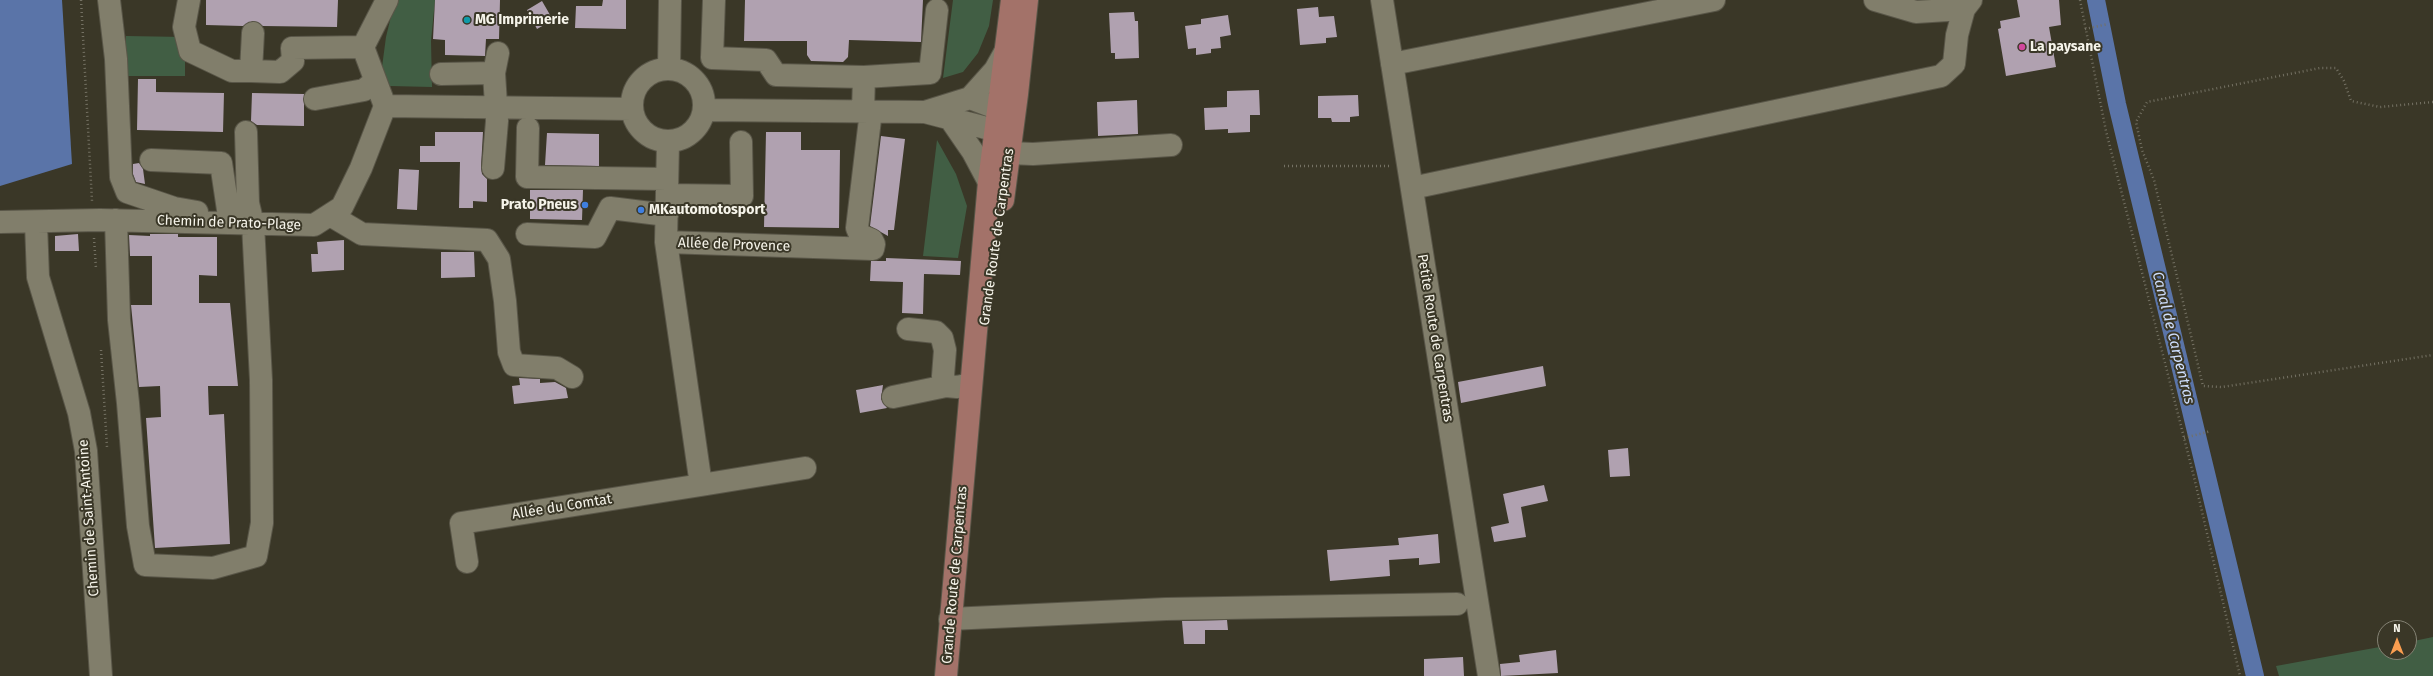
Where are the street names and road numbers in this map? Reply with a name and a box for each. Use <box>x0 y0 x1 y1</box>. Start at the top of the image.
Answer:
street label: Grande Route de Carpentras <box>976 147 1018 327</box>
street label: Chemin de Prato-Plage <box>157 212 301 234</box>
street label: Allée de Provence <box>677 235 791 255</box>
street label: Petite Route de Carpentras <box>1413 253 1457 423</box>
street label: Chemin de Saint-Antoine <box>75 439 103 597</box>
street label: Grande Route de Carpentras <box>939 485 971 665</box>
street label: Allée du Comtat <box>511 491 613 523</box>

